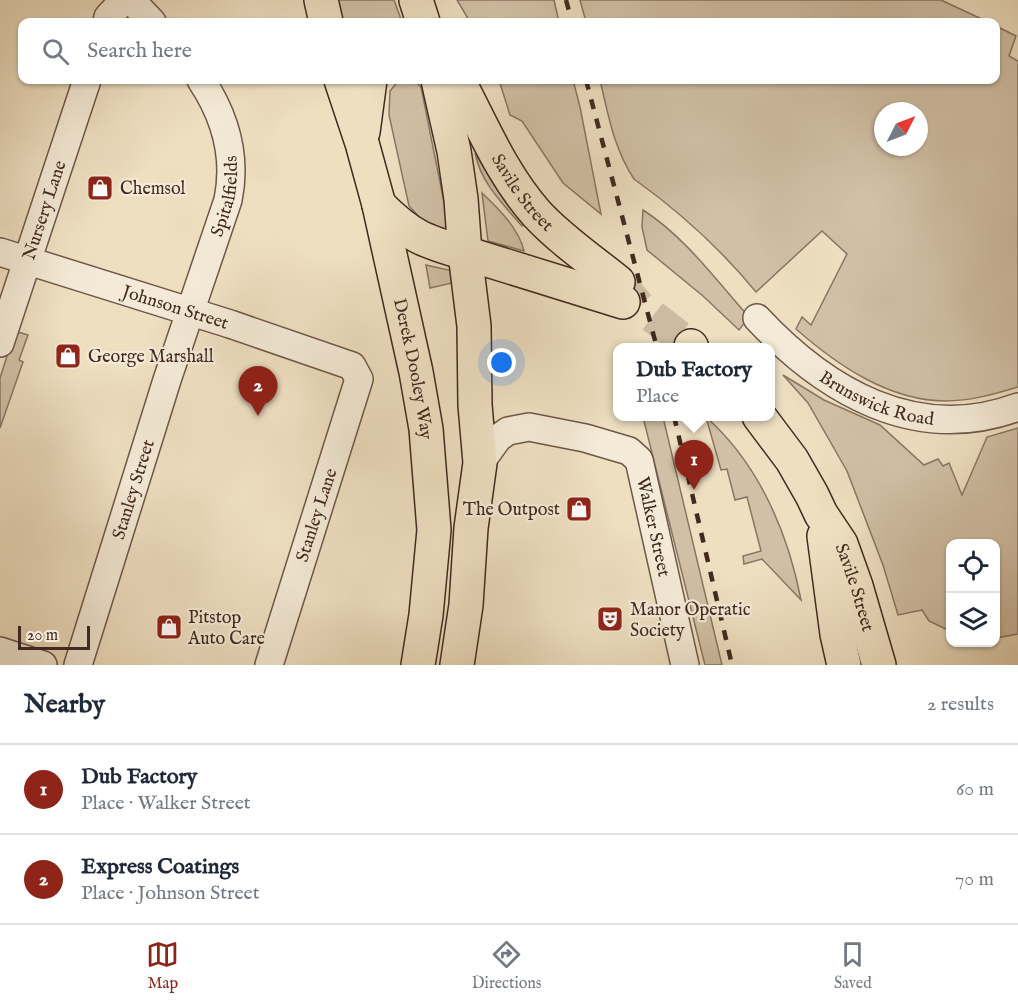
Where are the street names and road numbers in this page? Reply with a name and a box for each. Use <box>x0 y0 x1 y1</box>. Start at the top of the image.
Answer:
street label: Savile Street <box>485 150 558 237</box>
street label: Spitalfields <box>206 155 244 240</box>
street label: Nursery Lane <box>18 158 73 263</box>
street label: Johnson Street <box>117 280 231 336</box>
street label: Derek Dooley Way <box>387 296 437 440</box>
street label: Brunswick Road <box>814 366 935 432</box>
street label: Stanley Street <box>108 437 161 543</box>
street label: Stanley Lane <box>291 466 343 565</box>
street label: Walker Street <box>630 475 675 579</box>
street label: Savile Street <box>829 541 879 635</box>

